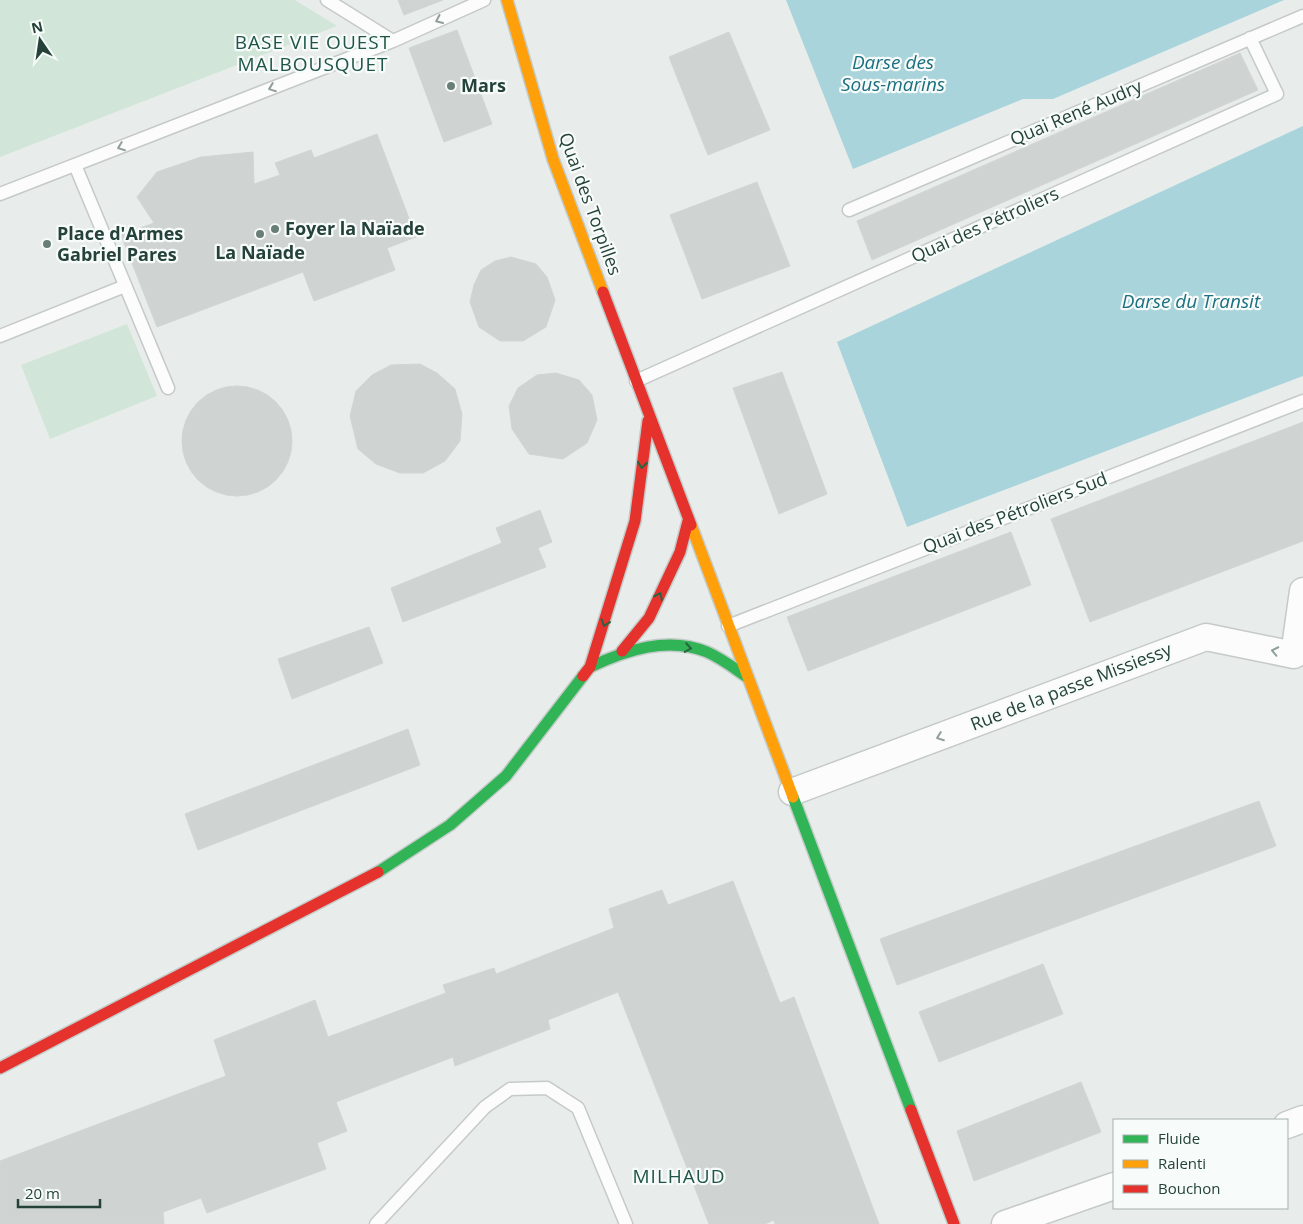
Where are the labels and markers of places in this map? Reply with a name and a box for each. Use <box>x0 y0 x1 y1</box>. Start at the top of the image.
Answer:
place label: Mars <box>461 73 506 97</box>
marker: Mars <box>445 80 457 92</box>
place label: Foyer la Naïade <box>285 216 425 240</box>
place label: Place d'Armes Gabriel Pares <box>57 221 183 266</box>
marker: Foyer la Naïade <box>269 223 281 235</box>
marker: La Naïade <box>254 228 266 240</box>
marker: Place d'Armes Gabriel Pares <box>41 238 53 250</box>
place label: La Naïade <box>215 240 305 264</box>

